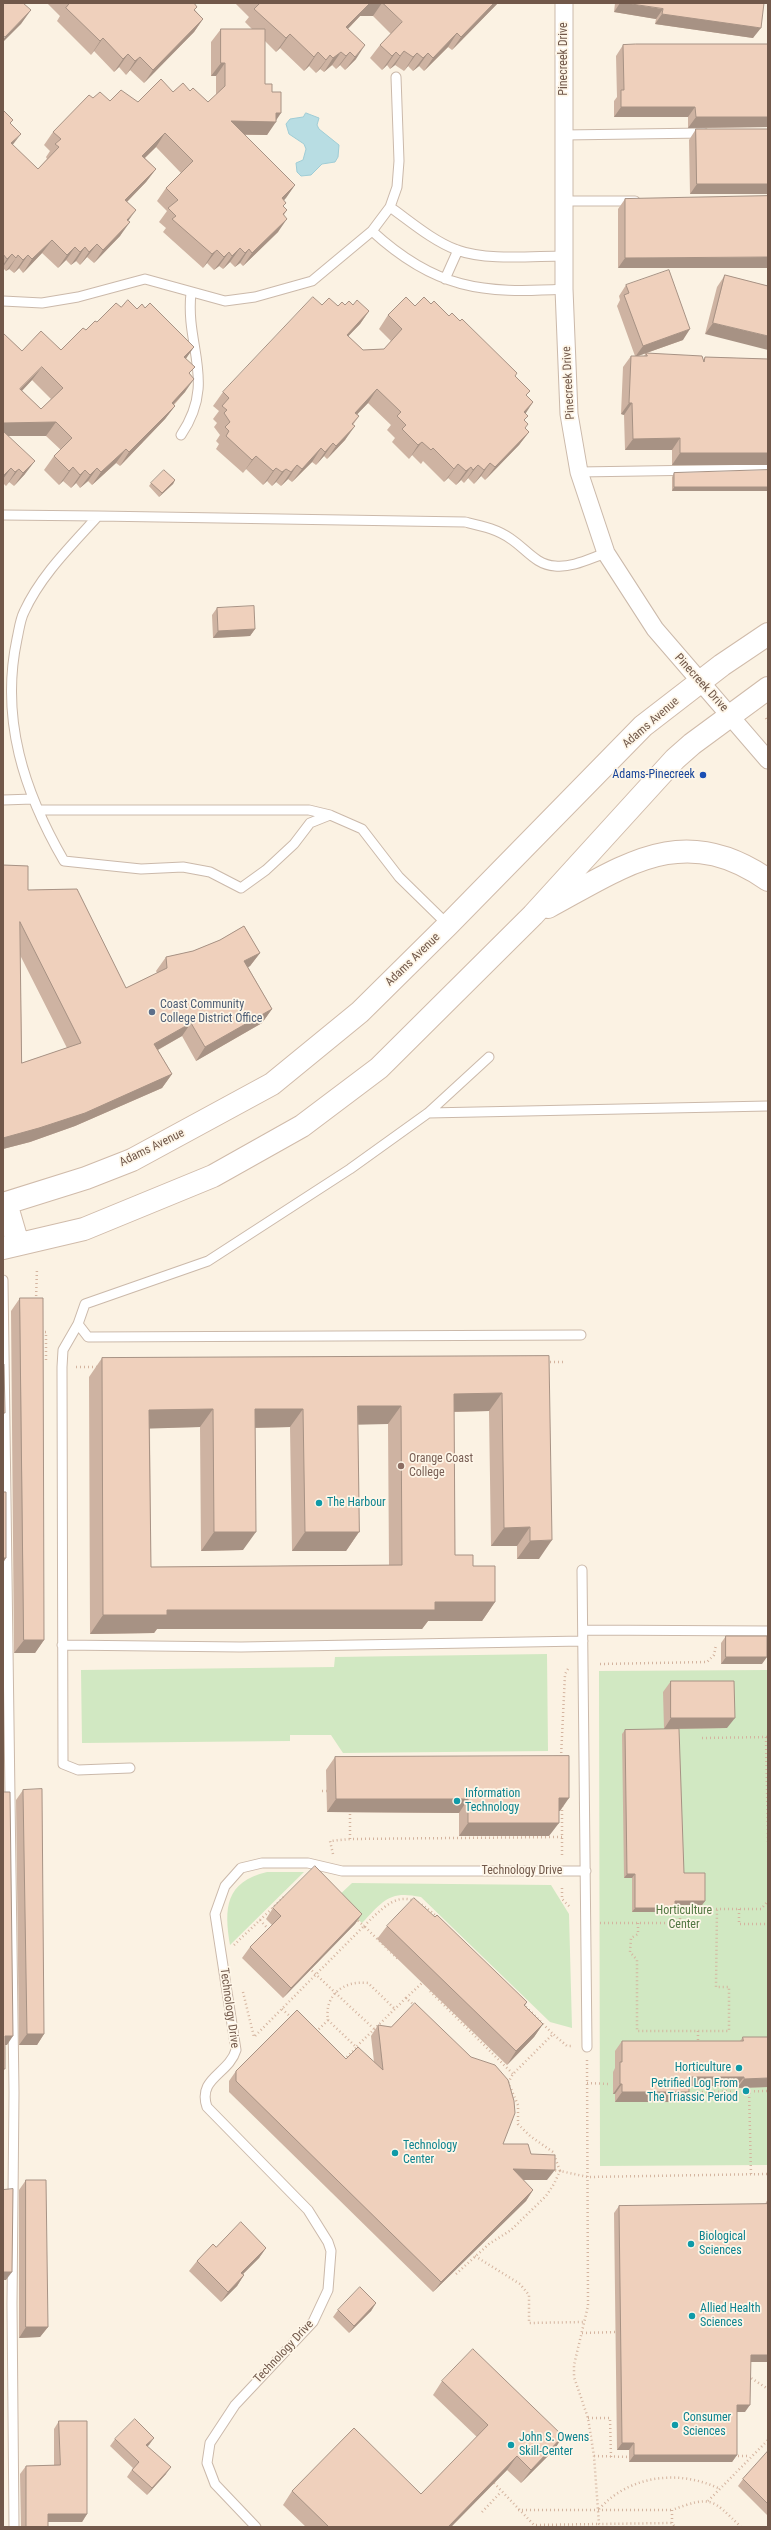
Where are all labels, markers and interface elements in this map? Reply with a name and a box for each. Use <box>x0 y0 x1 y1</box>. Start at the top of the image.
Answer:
street label: Pinecreek Drive <box>557 22 571 96</box>
street label: Pinecreek Drive <box>560 346 578 420</box>
street label: Pinecreek Drive <box>671 651 731 715</box>
street label: Adams Avenue <box>620 694 682 752</box>
place label: Adams-Pinecreek <box>612 768 695 782</box>
marker: Adams-Pinecreek <box>698 770 708 780</box>
street label: Adams Avenue <box>383 930 443 990</box>
place label: Coast Community College District Office <box>160 998 262 1026</box>
marker: Coast Community College District Office <box>147 1007 157 1017</box>
street label: Adams Avenue <box>117 1126 187 1170</box>
place label: Orange Coast College <box>409 1452 473 1480</box>
marker: Orange Coast College <box>396 1461 406 1471</box>
place label: The Harbour <box>327 1496 386 1510</box>
marker: The Harbour <box>314 1498 324 1508</box>
place label: Information Technology <box>465 1787 520 1815</box>
marker: Information Technology <box>452 1796 462 1806</box>
street label: Technology Drive <box>482 1864 562 1878</box>
park label: Horticulture Center <box>656 1904 712 1932</box>
street label: Technology Drive <box>216 1967 242 2049</box>
place label: Horticulture <box>675 2061 731 2075</box>
marker: Horticulture <box>734 2063 744 2073</box>
place label: Petrified Log From The Triassic Period <box>647 2077 738 2105</box>
marker: Petrified Log From The Triassic Period <box>741 2086 751 2096</box>
place label: Technology Center <box>403 2139 457 2167</box>
marker: Technology Center <box>390 2148 400 2158</box>
place label: Biological Sciences <box>699 2230 746 2258</box>
marker: Biological Sciences <box>686 2239 696 2249</box>
place label: Allied Health Sciences <box>700 2302 760 2330</box>
marker: Allied Health Sciences <box>687 2311 697 2321</box>
street label: Technology Drive <box>251 2318 317 2386</box>
place label: Consumer Sciences <box>683 2411 731 2439</box>
marker: Consumer Sciences <box>670 2420 680 2430</box>
place label: John S. Owens Skill-Center <box>519 2431 589 2459</box>
marker: John S. Owens Skill-Center <box>506 2440 516 2450</box>

